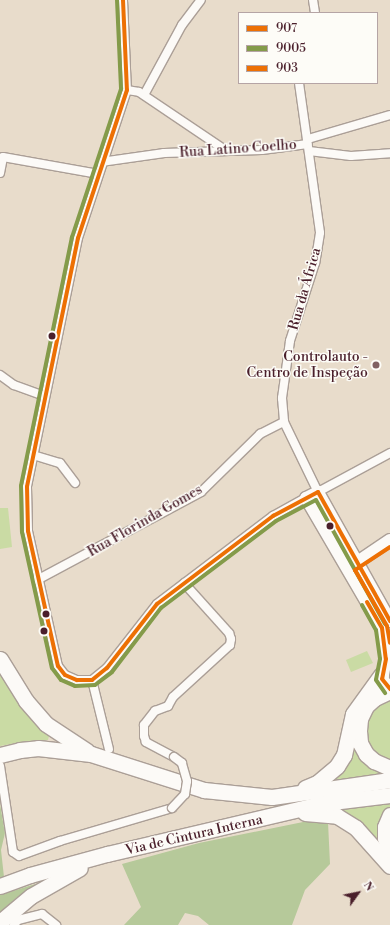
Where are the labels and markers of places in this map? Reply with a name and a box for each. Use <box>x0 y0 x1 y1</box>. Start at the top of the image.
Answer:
unlabelled marker <box>47 331 57 341</box>
place label: Controlauto - Centro de Inspeção <box>247 349 368 382</box>
marker: Controlauto - Centro de Inspeção <box>371 360 381 370</box>
unlabelled marker <box>325 521 335 531</box>
unlabelled marker <box>41 609 51 619</box>
unlabelled marker <box>39 626 49 636</box>

